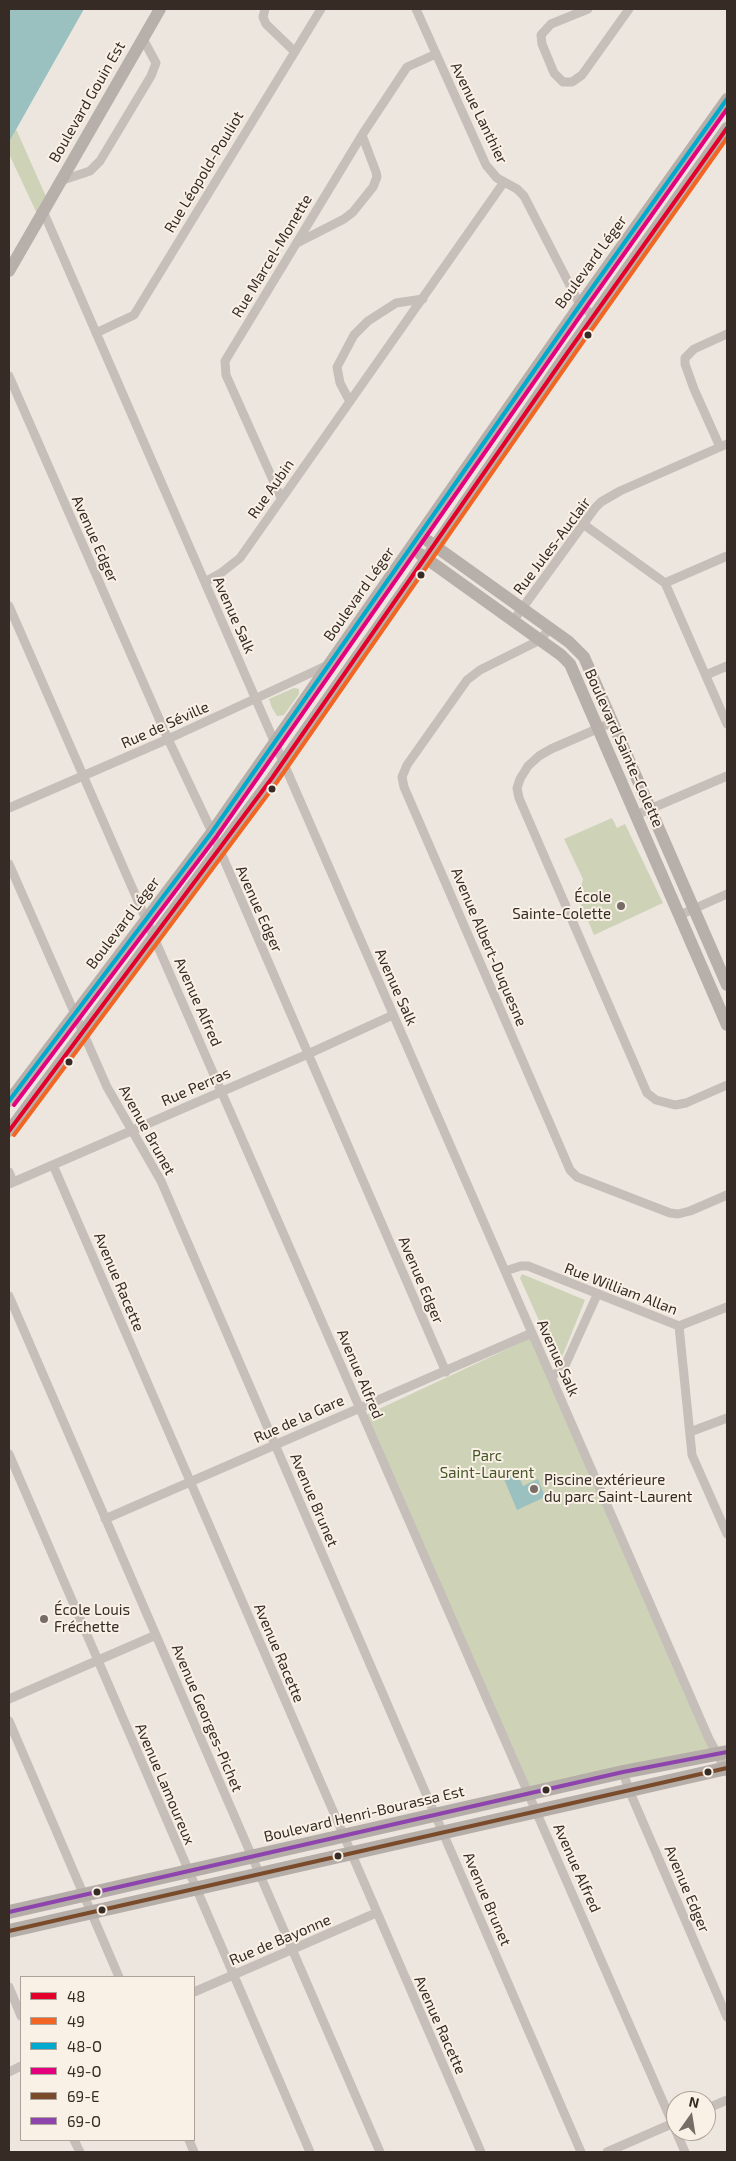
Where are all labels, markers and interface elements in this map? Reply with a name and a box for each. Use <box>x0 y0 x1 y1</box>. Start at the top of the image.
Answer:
street label: Boulevard Gouin Est <box>45 38 129 166</box>
street label: Avenue Lanthier <box>447 59 511 167</box>
street label: Rue Léopold-Pouliot <box>161 108 247 236</box>
street label: Rue Marcel-Monette <box>228 191 316 321</box>
street label: Boulevard Léger <box>551 212 631 312</box>
unlabelled marker <box>583 330 593 340</box>
street label: Rue Aubin <box>244 456 298 522</box>
street label: Avenue Edger <box>68 493 122 585</box>
street label: Rue Jules-Auclair <box>509 494 595 598</box>
street label: Boulevard Léger <box>320 543 398 645</box>
unlabelled marker <box>416 570 426 580</box>
street label: Avenue Salk <box>209 574 259 656</box>
street label: Boulevard Sainte-Colette <box>581 666 667 830</box>
street label: Rue de Séville <box>118 698 212 752</box>
unlabelled marker <box>267 784 277 794</box>
street label: Avenue Edger <box>232 863 286 955</box>
street label: Avenue Albert-Duquesne <box>447 865 531 1029</box>
street label: Boulevard Léger <box>82 873 164 973</box>
place label: École Sainte-Colette <box>512 888 611 923</box>
marker: École Sainte-Colette <box>615 900 627 912</box>
street label: Avenue Salk <box>371 946 421 1028</box>
street label: Avenue Alfred <box>170 955 226 1049</box>
unlabelled marker <box>64 1057 74 1067</box>
street label: Rue Perras <box>159 1064 233 1110</box>
street label: Avenue Brunet <box>115 1082 179 1178</box>
street label: Avenue Racette <box>90 1230 148 1334</box>
street label: Avenue Edger <box>395 1234 447 1326</box>
street label: Rue William Allan <box>562 1259 680 1319</box>
street label: Avenue Salk <box>533 1317 583 1399</box>
street label: Avenue Alfred <box>333 1327 387 1421</box>
street label: Rue de la Gare <box>251 1391 347 1447</box>
park label: Parc Saint-Laurent <box>440 1447 534 1482</box>
street label: Avenue Brunet <box>286 1450 342 1550</box>
place label: Piscine extérieure du parc Saint-Laurent <box>544 1471 692 1506</box>
marker: Piscine extérieure du parc Saint-Laurent <box>528 1483 540 1495</box>
place label: École Louis Fréchette <box>54 1601 130 1636</box>
street label: Avenue Racette <box>250 1601 308 1705</box>
marker: École Louis Fréchette <box>38 1613 50 1625</box>
street label: Avenue Georges-Pichet <box>168 1641 246 1795</box>
street label: Avenue Lamoureux <box>131 1721 199 1847</box>
unlabelled marker <box>703 1767 713 1777</box>
street label: Boulevard Henri-Bourassa Est <box>262 1782 466 1846</box>
unlabelled marker <box>541 1785 551 1795</box>
street label: Avenue Alfred <box>549 1821 605 1915</box>
street label: Avenue Edger <box>661 1843 713 1935</box>
street label: Avenue Brunet <box>459 1849 515 1949</box>
unlabelled marker <box>333 1851 343 1861</box>
unlabelled marker <box>92 1887 102 1897</box>
unlabelled marker <box>97 1905 107 1915</box>
street label: Rue de Bayonne <box>227 1910 333 1970</box>
street label: Avenue Racette <box>410 1973 470 2077</box>
legend <box>20 1976 195 2141</box>
text: 48 <box>67 1987 85 2005</box>
text: 49 <box>67 2012 85 2030</box>
text: 48-O <box>67 2037 102 2055</box>
text: 49-O <box>67 2062 102 2080</box>
text: 69-E <box>67 2087 99 2105</box>
north arrow <box>666 2091 716 2141</box>
text: N <box>687 2092 701 2111</box>
text: 69-O <box>67 2112 101 2130</box>

